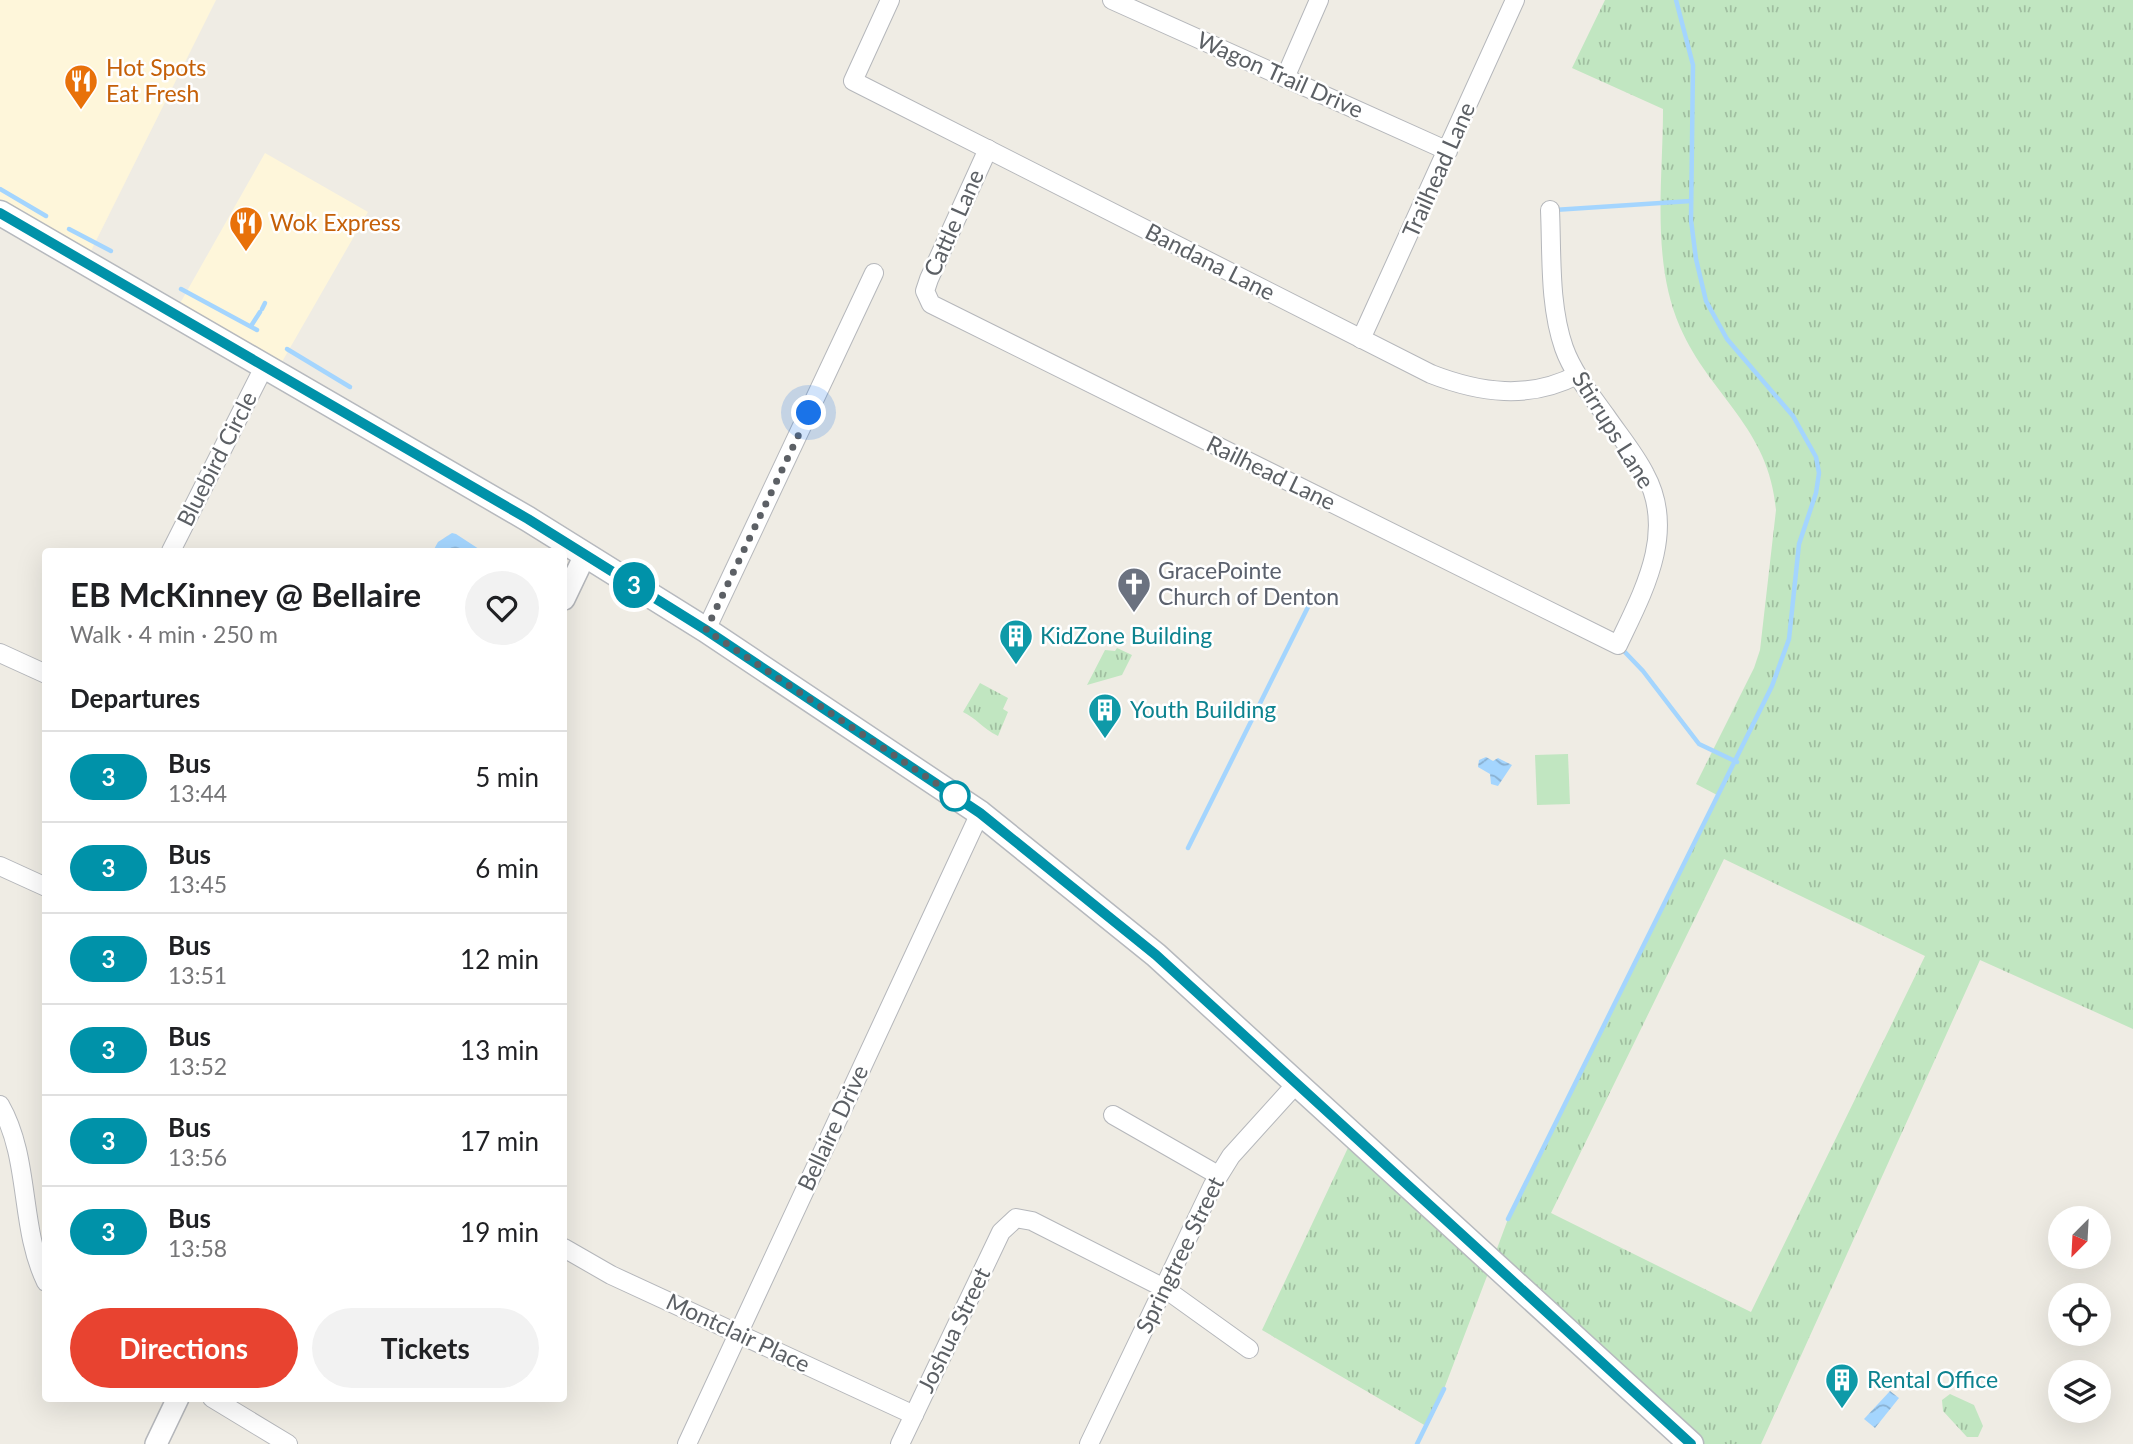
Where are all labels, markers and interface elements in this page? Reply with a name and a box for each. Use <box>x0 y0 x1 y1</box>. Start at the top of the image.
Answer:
street label: Wagon Trail Drive <box>1193 25 1368 123</box>
place label: Hot Spots Eat Fresh <box>106 53 206 107</box>
restaurant icon: Hot Spots Eat Fresh <box>62 62 100 111</box>
street label: Trailhead Lane <box>1396 98 1480 242</box>
street label: Cattle Lane <box>917 165 989 280</box>
restaurant icon: Wok Express <box>227 204 265 253</box>
place label: Wok Express <box>270 208 401 236</box>
street label: Bandana Lane <box>1141 216 1280 306</box>
street label: Stirrups Lane <box>1567 366 1661 493</box>
street label: Bluebird Circle <box>170 386 262 531</box>
your location <box>791 395 826 430</box>
street label: Railhead Lane <box>1202 429 1340 515</box>
place label: GracePointe Church of Denton <box>1158 556 1339 610</box>
line badge: 3 <box>611 562 657 608</box>
church icon: GracePointe Church of Denton <box>1115 565 1153 614</box>
text: 3 <box>627 570 641 599</box>
button: heart <box>465 571 539 645</box>
text: EB McKinney @ Bellaire <box>70 574 421 614</box>
building icon: KidZone Building <box>997 617 1035 666</box>
text: Walk · 4 min · 250 m <box>70 620 278 648</box>
place label: KidZone Building <box>1040 621 1212 649</box>
text: Departures <box>70 682 200 714</box>
building icon: Youth Building <box>1086 691 1124 740</box>
place label: Youth Building <box>1130 695 1276 723</box>
text: Bus <box>168 747 211 779</box>
text: 5 min <box>475 761 539 793</box>
text: 3 <box>102 762 115 791</box>
text: 13:44 <box>168 779 227 807</box>
unlabelled marker <box>940 781 970 811</box>
text: Bus <box>168 838 211 870</box>
text: 6 min <box>475 852 539 884</box>
text: 3 <box>102 853 115 882</box>
text: 13:45 <box>168 870 227 898</box>
text: Bus <box>168 929 211 961</box>
text: 12 min <box>460 943 539 975</box>
text: 3 <box>102 944 115 973</box>
text: 13:51 <box>168 961 227 989</box>
text: Bus <box>168 1020 211 1052</box>
text: 13 min <box>460 1034 539 1066</box>
text: 3 <box>102 1035 115 1064</box>
text: 13:52 <box>168 1052 227 1080</box>
street label: Bellaire Drive <box>791 1060 873 1195</box>
text: Bus <box>168 1111 211 1143</box>
text: 17 min <box>460 1125 539 1157</box>
text: 3 <box>102 1126 115 1155</box>
text: 13:56 <box>168 1143 227 1171</box>
street label: Springtree Street <box>1129 1171 1229 1337</box>
text: Bus <box>168 1202 211 1234</box>
north arrow <box>2048 1206 2110 1269</box>
map controls <box>2048 1206 2111 1423</box>
text: 19 min <box>460 1216 539 1248</box>
text: 3 <box>102 1217 115 1246</box>
text: 13:58 <box>168 1234 227 1262</box>
street label: Joshua Street <box>911 1262 996 1397</box>
button: locate <box>2048 1283 2111 1346</box>
street label: Montclair Place <box>662 1287 815 1378</box>
button: Directions <box>70 1308 298 1388</box>
button: Tickets <box>312 1308 539 1388</box>
button: layers <box>2048 1360 2111 1423</box>
building icon: Rental Office <box>1823 1361 1861 1410</box>
place label: Rental Office <box>1867 1365 1998 1393</box>

